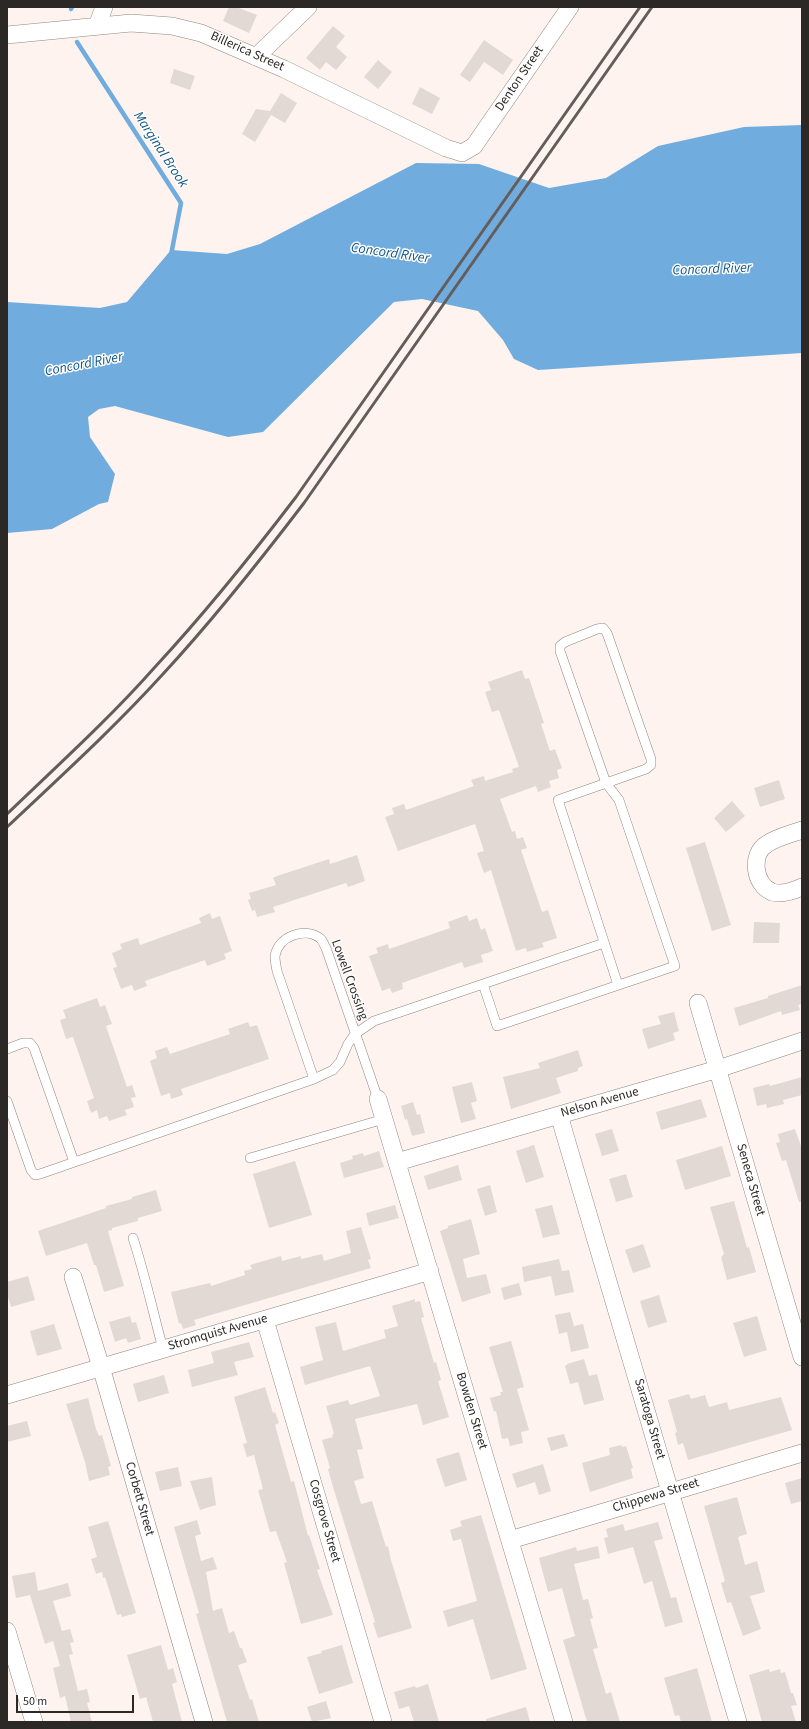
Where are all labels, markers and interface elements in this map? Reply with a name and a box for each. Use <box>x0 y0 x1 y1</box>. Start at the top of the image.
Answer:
street label: Billerica Street <box>208 29 286 75</box>
street label: Denton Street <box>493 44 547 114</box>
water label: Marginal Brook <box>129 109 191 191</box>
water label: Concord River <box>350 240 430 268</box>
water label: Concord River <box>672 260 752 280</box>
water label: Concord River <box>44 349 124 381</box>
street label: Lowell Crossing <box>327 938 371 1022</box>
street label: Nelson Avenue <box>559 1084 641 1122</box>
street label: Seneca Street <box>732 1142 768 1218</box>
street label: Stromquist Avenue <box>166 1311 270 1355</box>
street label: Bowden Street <box>452 1371 490 1451</box>
street label: Saratoga Street <box>630 1377 668 1461</box>
street label: Corbett Street <box>121 1460 157 1538</box>
street label: Chippewa Street <box>611 1475 701 1517</box>
street label: Cosgrove Street <box>305 1478 343 1564</box>
scale bar <box>18 1687 136 1713</box>
text: 50 m <box>23 1693 47 1710</box>

